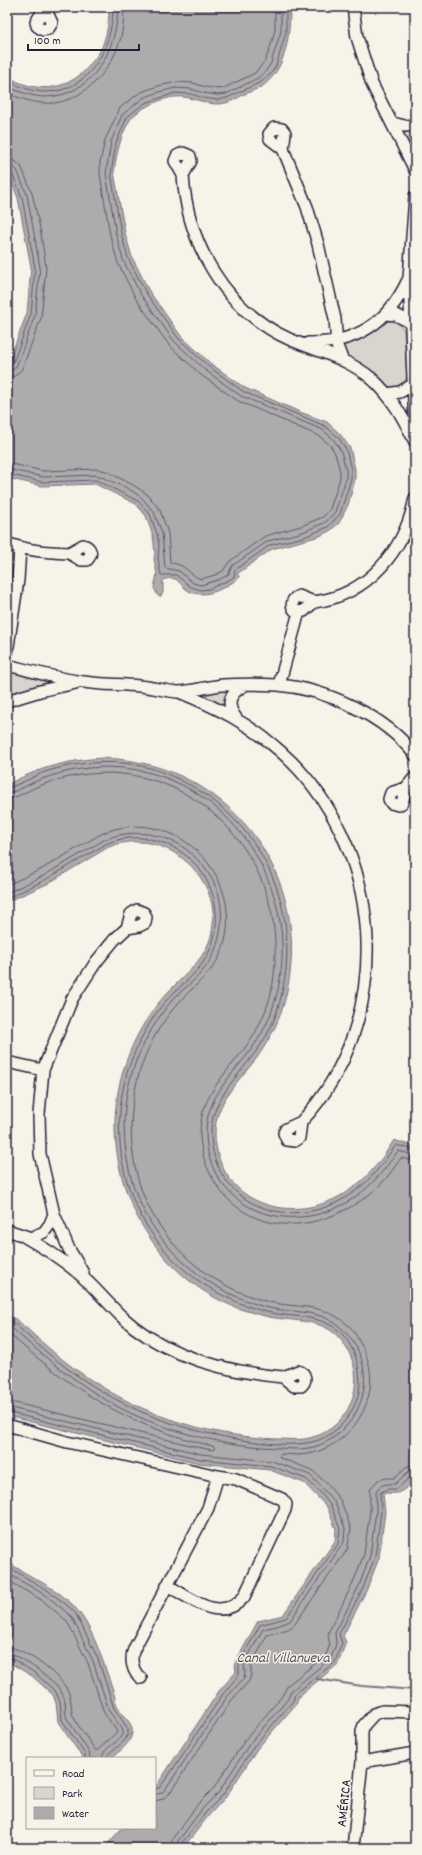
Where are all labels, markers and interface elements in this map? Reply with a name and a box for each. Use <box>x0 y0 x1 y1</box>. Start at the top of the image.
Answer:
scale bar <box>28 26 139 52</box>
text: 100 m <box>34 33 61 50</box>
water label: Canal Villanueva <box>237 1648 330 1670</box>
legend <box>26 1757 156 1829</box>
text: Road <box>62 1766 84 1783</box>
street label: AMÉRICA <box>333 1778 357 1828</box>
text: Park <box>62 1786 83 1803</box>
text: Water <box>62 1806 89 1823</box>

